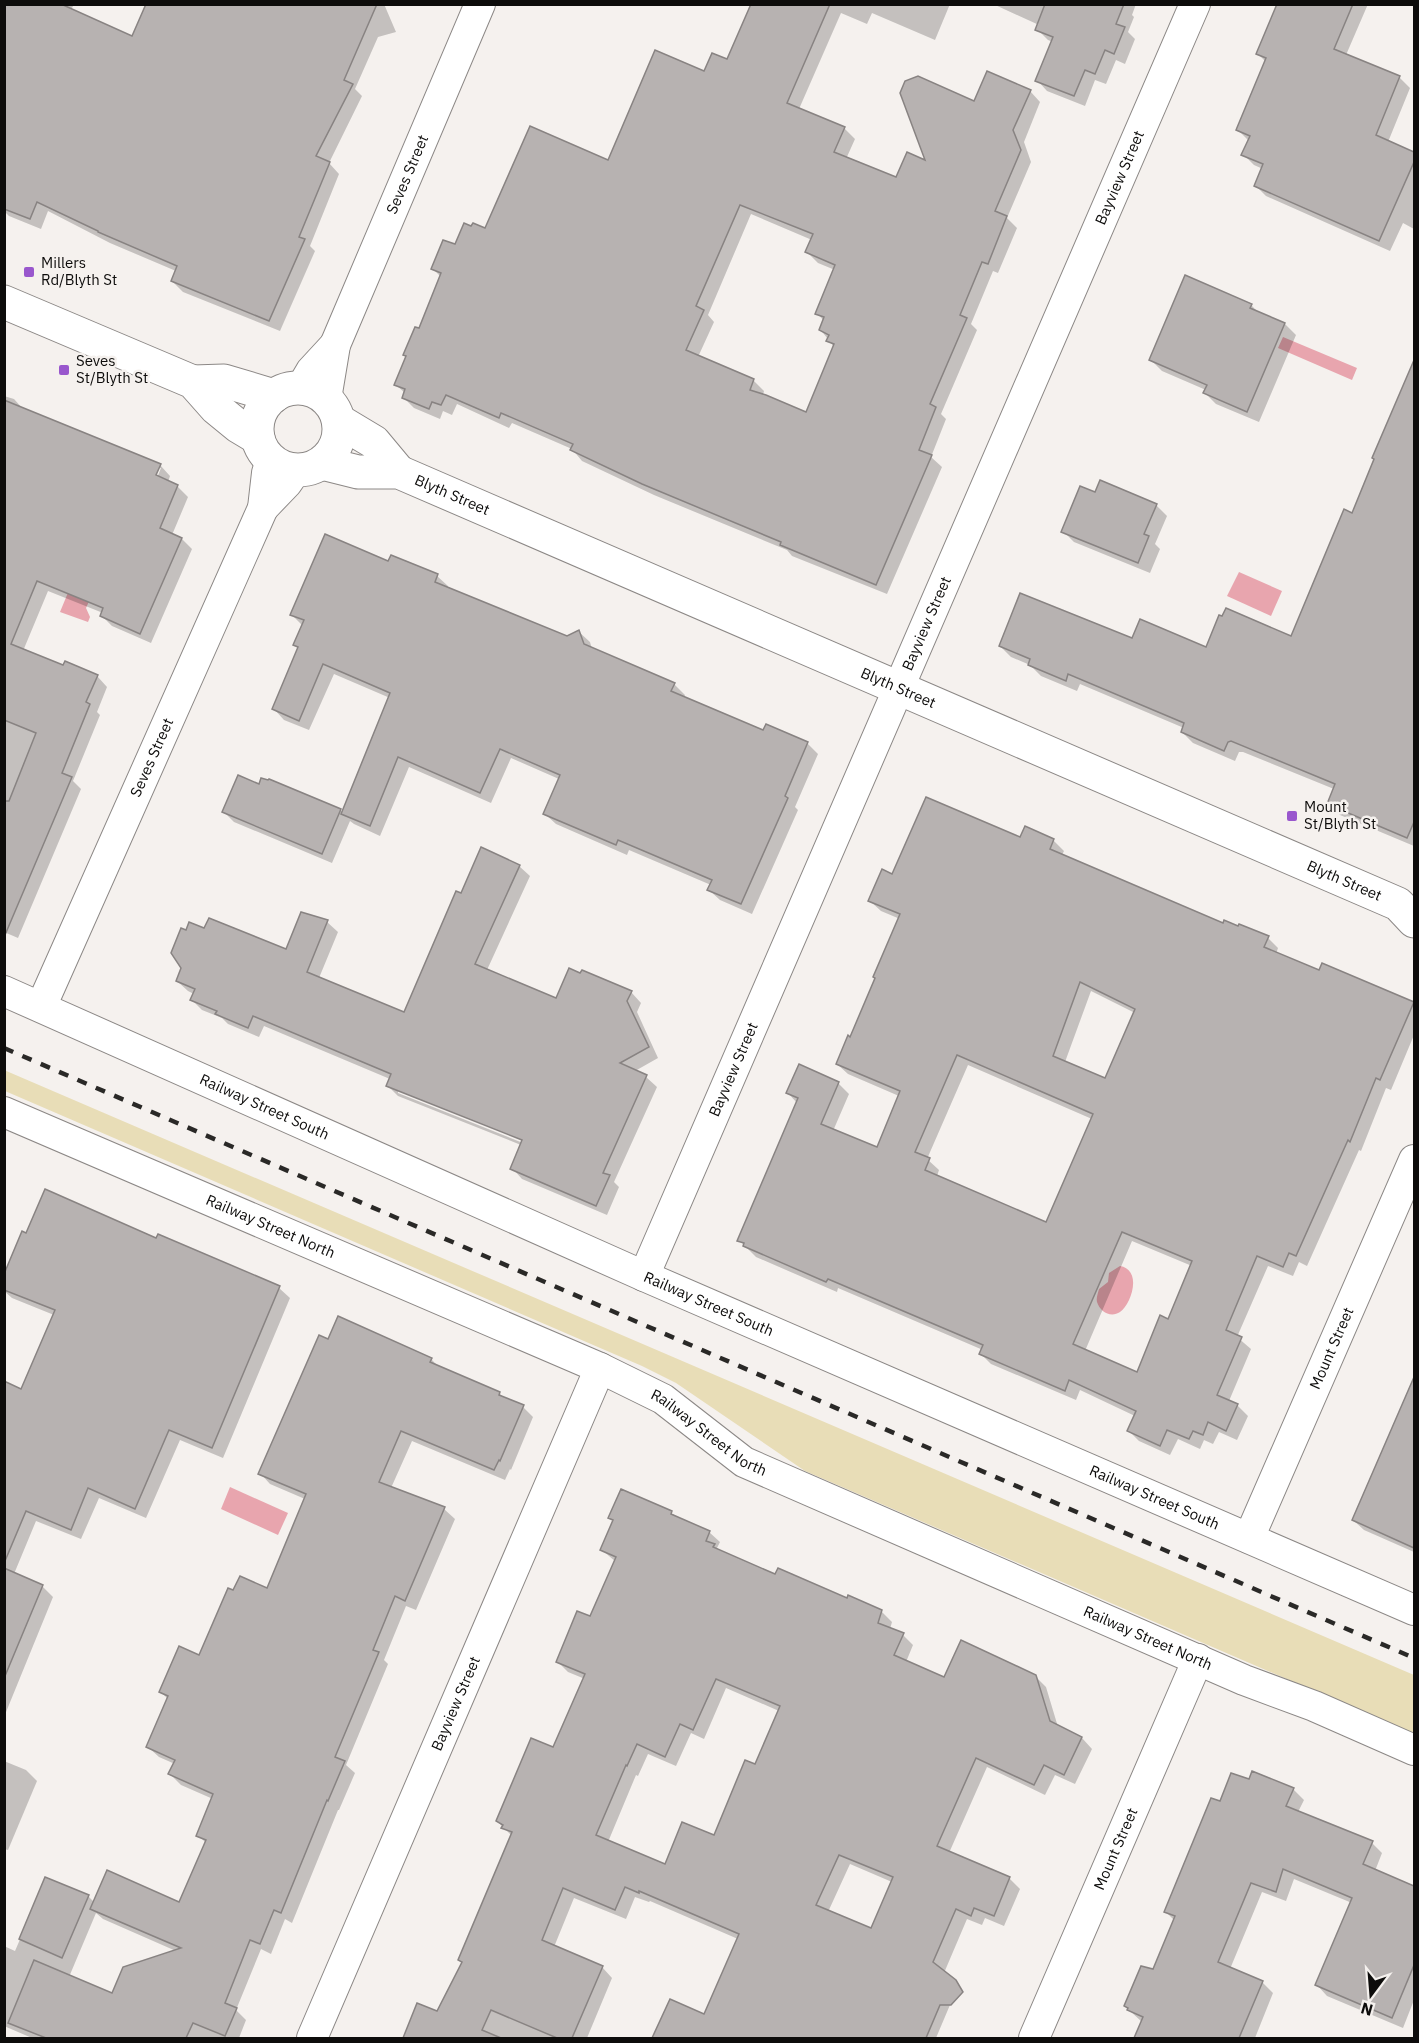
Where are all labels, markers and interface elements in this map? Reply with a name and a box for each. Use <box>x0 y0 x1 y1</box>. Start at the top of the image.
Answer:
street label: Bayview Street <box>1091 127 1148 227</box>
street label: Seves Street <box>382 132 432 217</box>
place label: Millers Rd/Blyth St <box>41 253 117 289</box>
marker: Millers Rd/Blyth St <box>22 265 36 279</box>
place label: Seves St/Blyth St <box>76 351 148 387</box>
marker: Seves St/Blyth St <box>57 363 71 377</box>
street label: Blyth Street <box>412 470 493 519</box>
street label: Bayview Street <box>897 573 955 673</box>
street label: Blyth Street <box>858 663 939 712</box>
street label: Seves Street <box>126 715 177 800</box>
place label: Mount St/Blyth St <box>1304 797 1376 833</box>
marker: Mount St/Blyth St <box>1285 809 1299 823</box>
street label: Blyth Street <box>1304 856 1385 905</box>
street label: Bayview Street <box>704 1019 762 1119</box>
street label: Railway Street South <box>197 1069 332 1144</box>
street label: Railway Street North <box>203 1190 338 1262</box>
street label: Railway Street South <box>641 1267 777 1340</box>
street label: Mount Street <box>1305 1304 1358 1392</box>
street label: Railway Street North <box>648 1385 770 1480</box>
street label: Railway Street South <box>1087 1460 1223 1533</box>
street label: Railway Street North <box>1081 1601 1215 1674</box>
street label: Bayview Street <box>427 1653 484 1753</box>
street label: Mount Street <box>1089 1805 1141 1893</box>
north arrow <box>1341 1965 1401 2025</box>
text: N <box>1359 1998 1375 2021</box>

